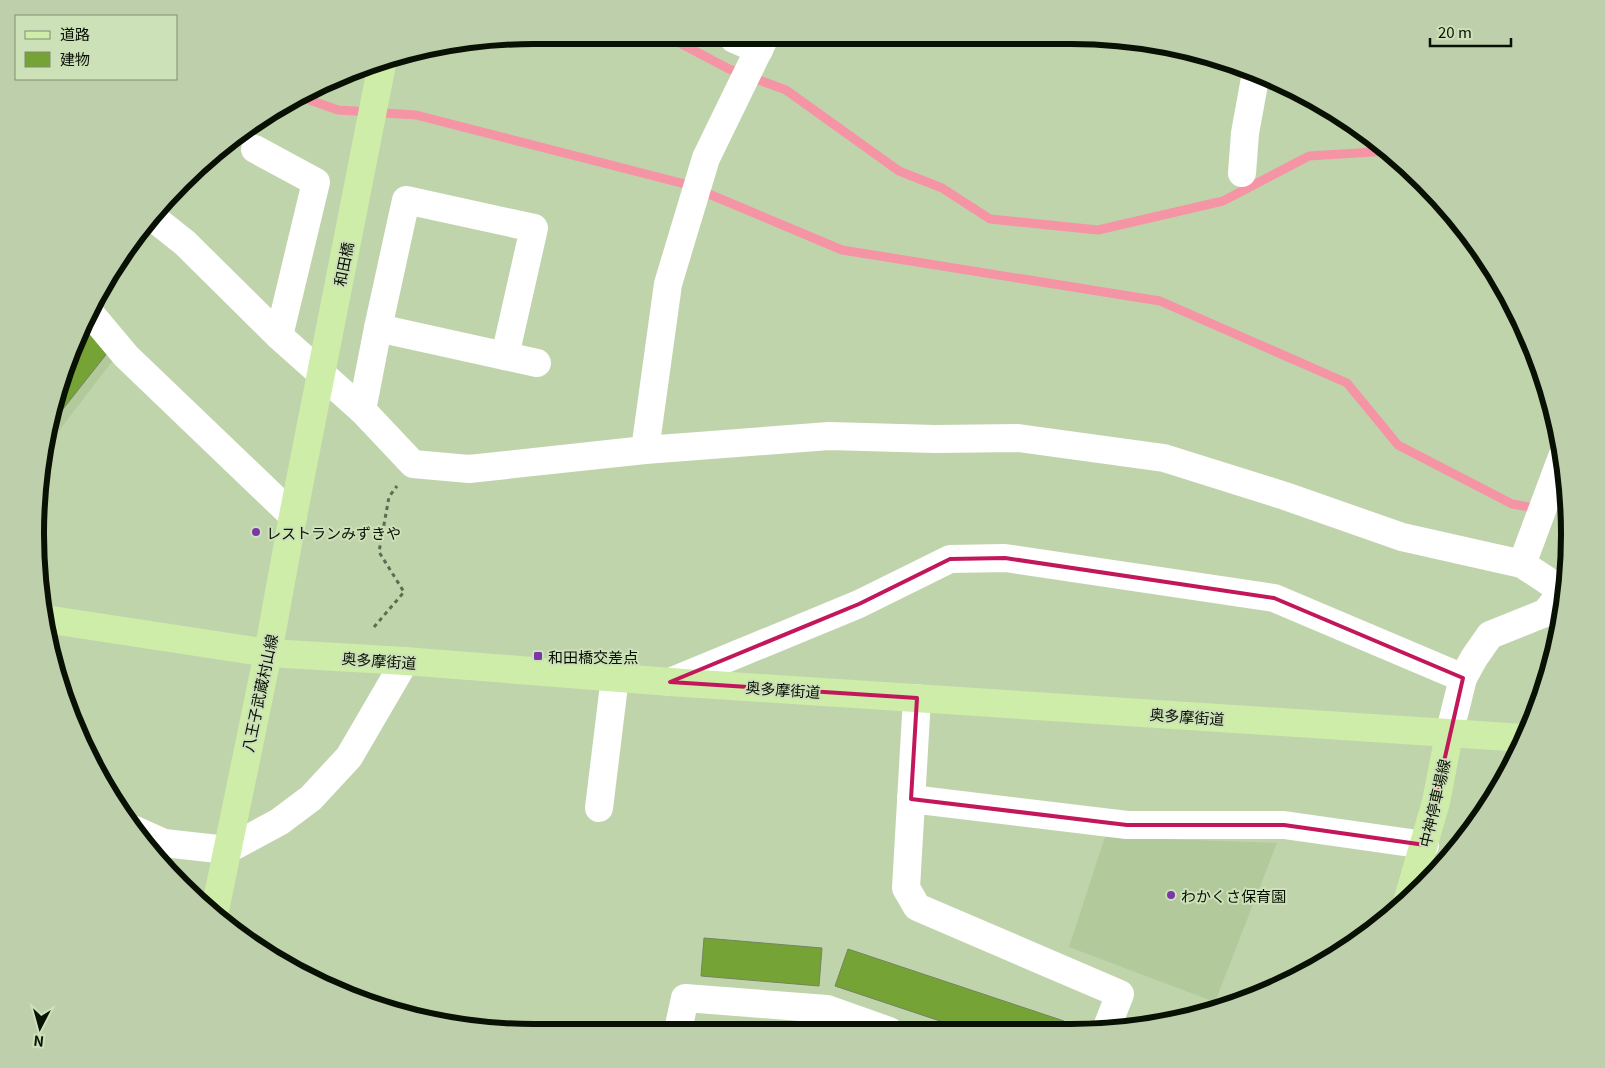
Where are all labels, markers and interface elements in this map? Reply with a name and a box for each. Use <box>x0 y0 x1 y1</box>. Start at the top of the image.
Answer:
legend <box>15 15 178 80</box>
scale bar <box>1430 15 1511 47</box>
text: 20 m <box>1438 21 1472 42</box>
text: 道路 <box>60 23 90 44</box>
text: 建物 <box>60 48 90 69</box>
street label: 和田橋 <box>328 240 358 288</box>
place label: レストランみずきや <box>266 522 401 543</box>
marker: レストランみずきや <box>250 526 262 538</box>
street label: 八王子武蔵村山線 <box>236 632 282 754</box>
place label: 和田橋交差点 <box>548 646 638 667</box>
street label: 奥多摩街道 <box>341 647 417 673</box>
marker: 和田橋交差点 <box>532 650 544 662</box>
street label: 奥多摩街道 <box>745 676 821 702</box>
street label: 奥多摩街道 <box>1149 703 1225 729</box>
street label: 中神停車場線 <box>1414 757 1454 849</box>
place label: わかくさ保育園 <box>1181 885 1286 906</box>
marker: わかくさ保育園 <box>1165 889 1177 901</box>
north arrow <box>15 1003 65 1053</box>
text: N <box>32 1031 45 1052</box>

